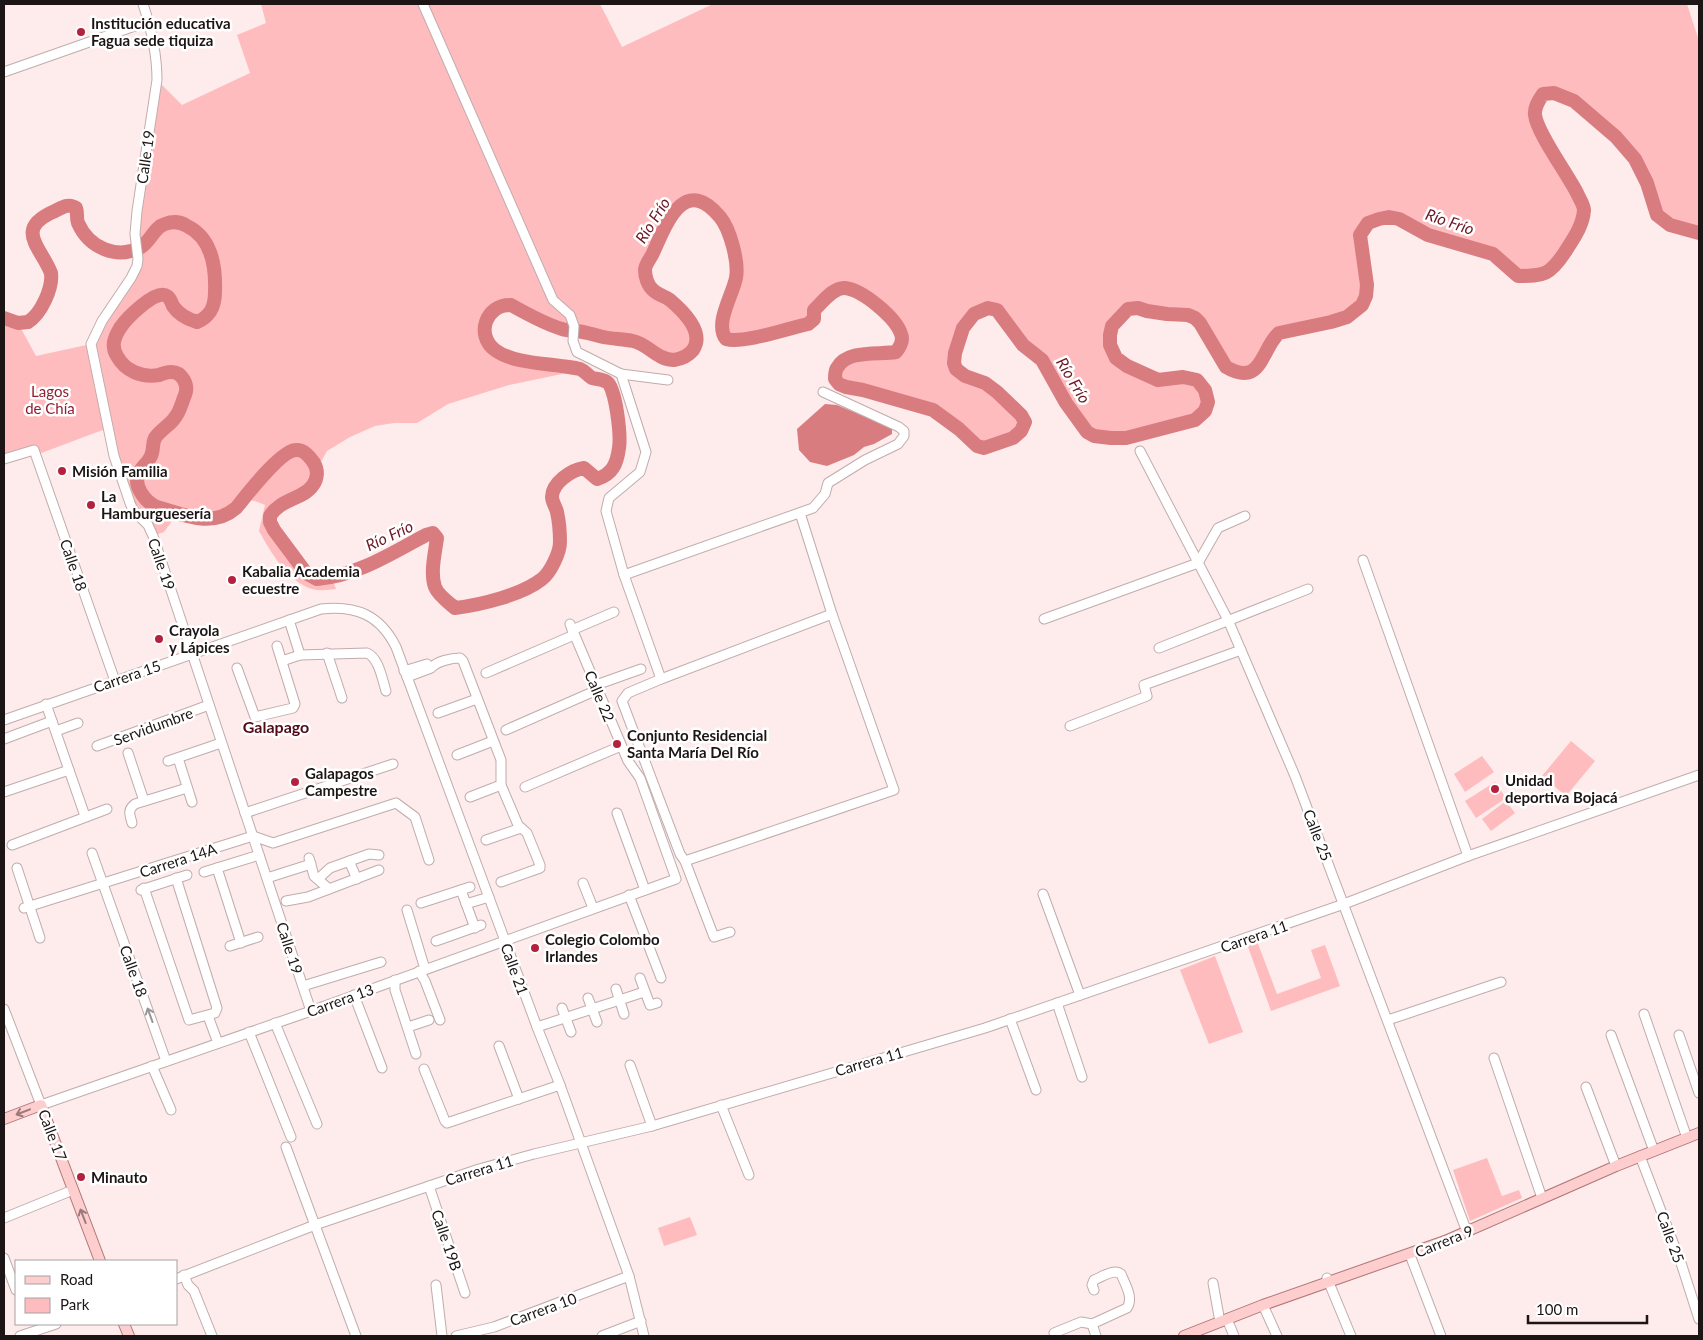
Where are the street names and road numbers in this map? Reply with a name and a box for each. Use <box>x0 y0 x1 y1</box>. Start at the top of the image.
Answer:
street label: Calle 19 <box>132 129 158 185</box>
street label: Calle 19 <box>145 536 179 592</box>
street label: Calle 18 <box>57 537 91 593</box>
street label: Carrera 15 <box>91 656 163 696</box>
street label: Calle 22 <box>581 668 619 724</box>
street label: Servidumbre <box>111 703 195 749</box>
street label: Calle 25 <box>1300 807 1336 863</box>
street label: Carrera 14A <box>137 839 220 881</box>
street label: Carrera 11 <box>1218 916 1290 956</box>
street label: Calle 19 <box>273 920 307 976</box>
street label: Calle 21 <box>497 941 533 997</box>
street label: Calle 18 <box>116 943 152 999</box>
street label: Carrera 13 <box>304 980 376 1020</box>
street label: Carrera 11 <box>833 1043 905 1079</box>
street label: Calle 17 <box>35 1107 71 1164</box>
street label: Carrera 11 <box>443 1151 515 1189</box>
street label: Calle 19B <box>428 1207 466 1273</box>
street label: Calle 25 <box>1653 1209 1689 1265</box>
street label: Carrera 9 <box>1412 1221 1476 1261</box>
street label: Carrera 10 <box>507 1288 579 1329</box>

